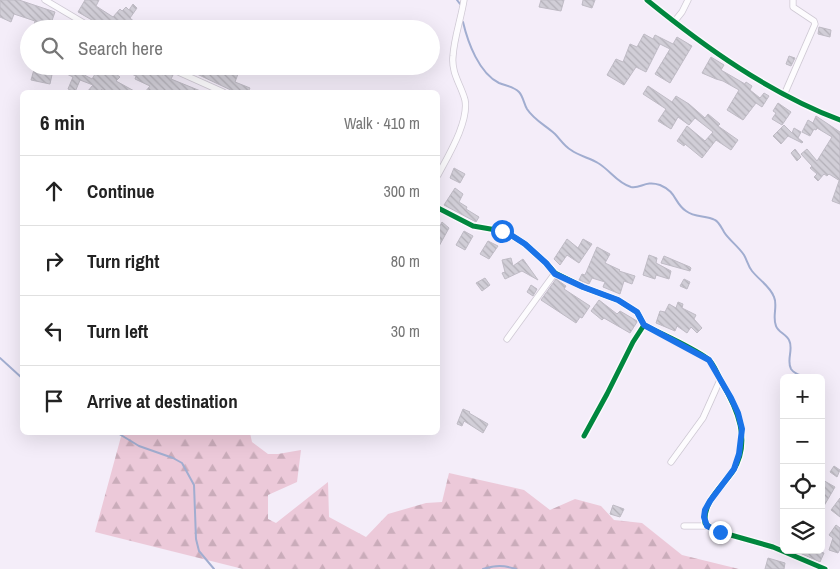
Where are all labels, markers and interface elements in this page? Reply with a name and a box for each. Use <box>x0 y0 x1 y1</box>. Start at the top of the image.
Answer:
search box <box>20 20 440 75</box>
icon: search <box>38 34 66 62</box>
text: Search here <box>78 35 163 61</box>
text: 6 min <box>40 108 85 137</box>
text: Walk · 410 m <box>344 112 420 134</box>
icon: ahead <box>40 177 68 205</box>
text: Continue <box>87 178 155 204</box>
text: 300 m <box>384 180 420 202</box>
route start <box>491 220 514 243</box>
icon: right <box>40 247 68 275</box>
text: Turn right <box>87 248 159 274</box>
text: 80 m <box>391 250 420 272</box>
icon: left <box>40 317 68 345</box>
text: Turn left <box>87 318 148 344</box>
text: 30 m <box>391 320 420 342</box>
map controls <box>780 374 825 554</box>
button: + <box>780 374 825 419</box>
icon: arrive <box>40 387 68 415</box>
text: Arrive at destination <box>87 388 238 414</box>
button: − <box>780 419 825 464</box>
button: locate <box>780 464 825 509</box>
button: layers <box>780 509 825 554</box>
route end <box>709 521 732 544</box>

